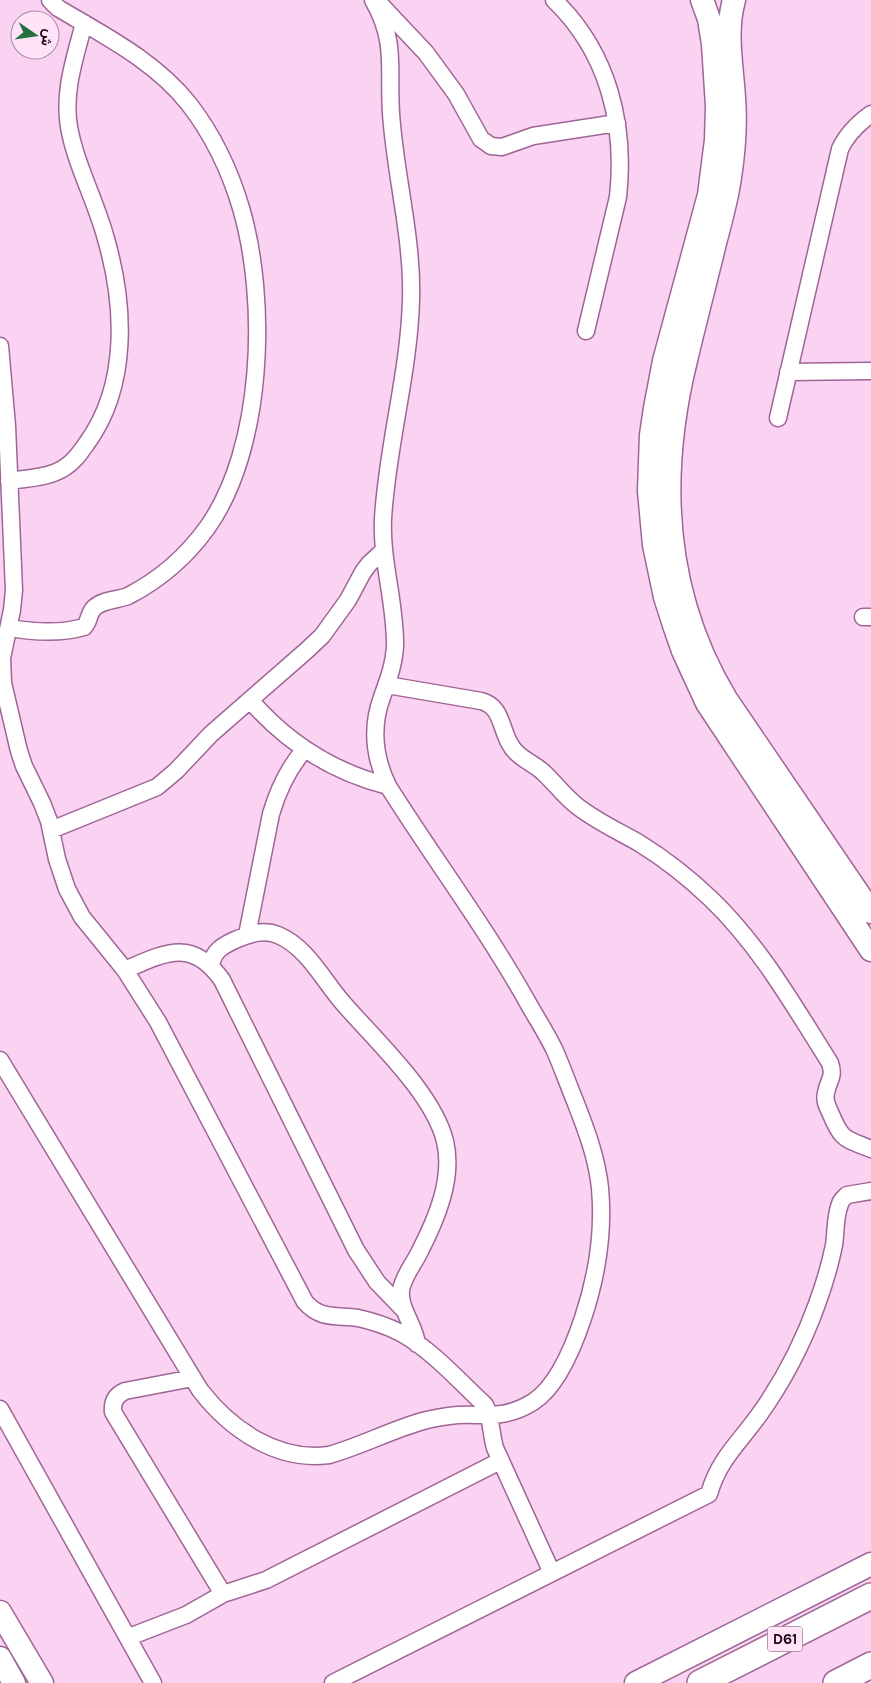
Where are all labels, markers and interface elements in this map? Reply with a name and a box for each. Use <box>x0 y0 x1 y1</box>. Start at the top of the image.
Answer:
north arrow <box>10 10 60 60</box>
text: ش <box>37 28 57 48</box>
road number: D61 <box>768 1626 802 1652</box>

